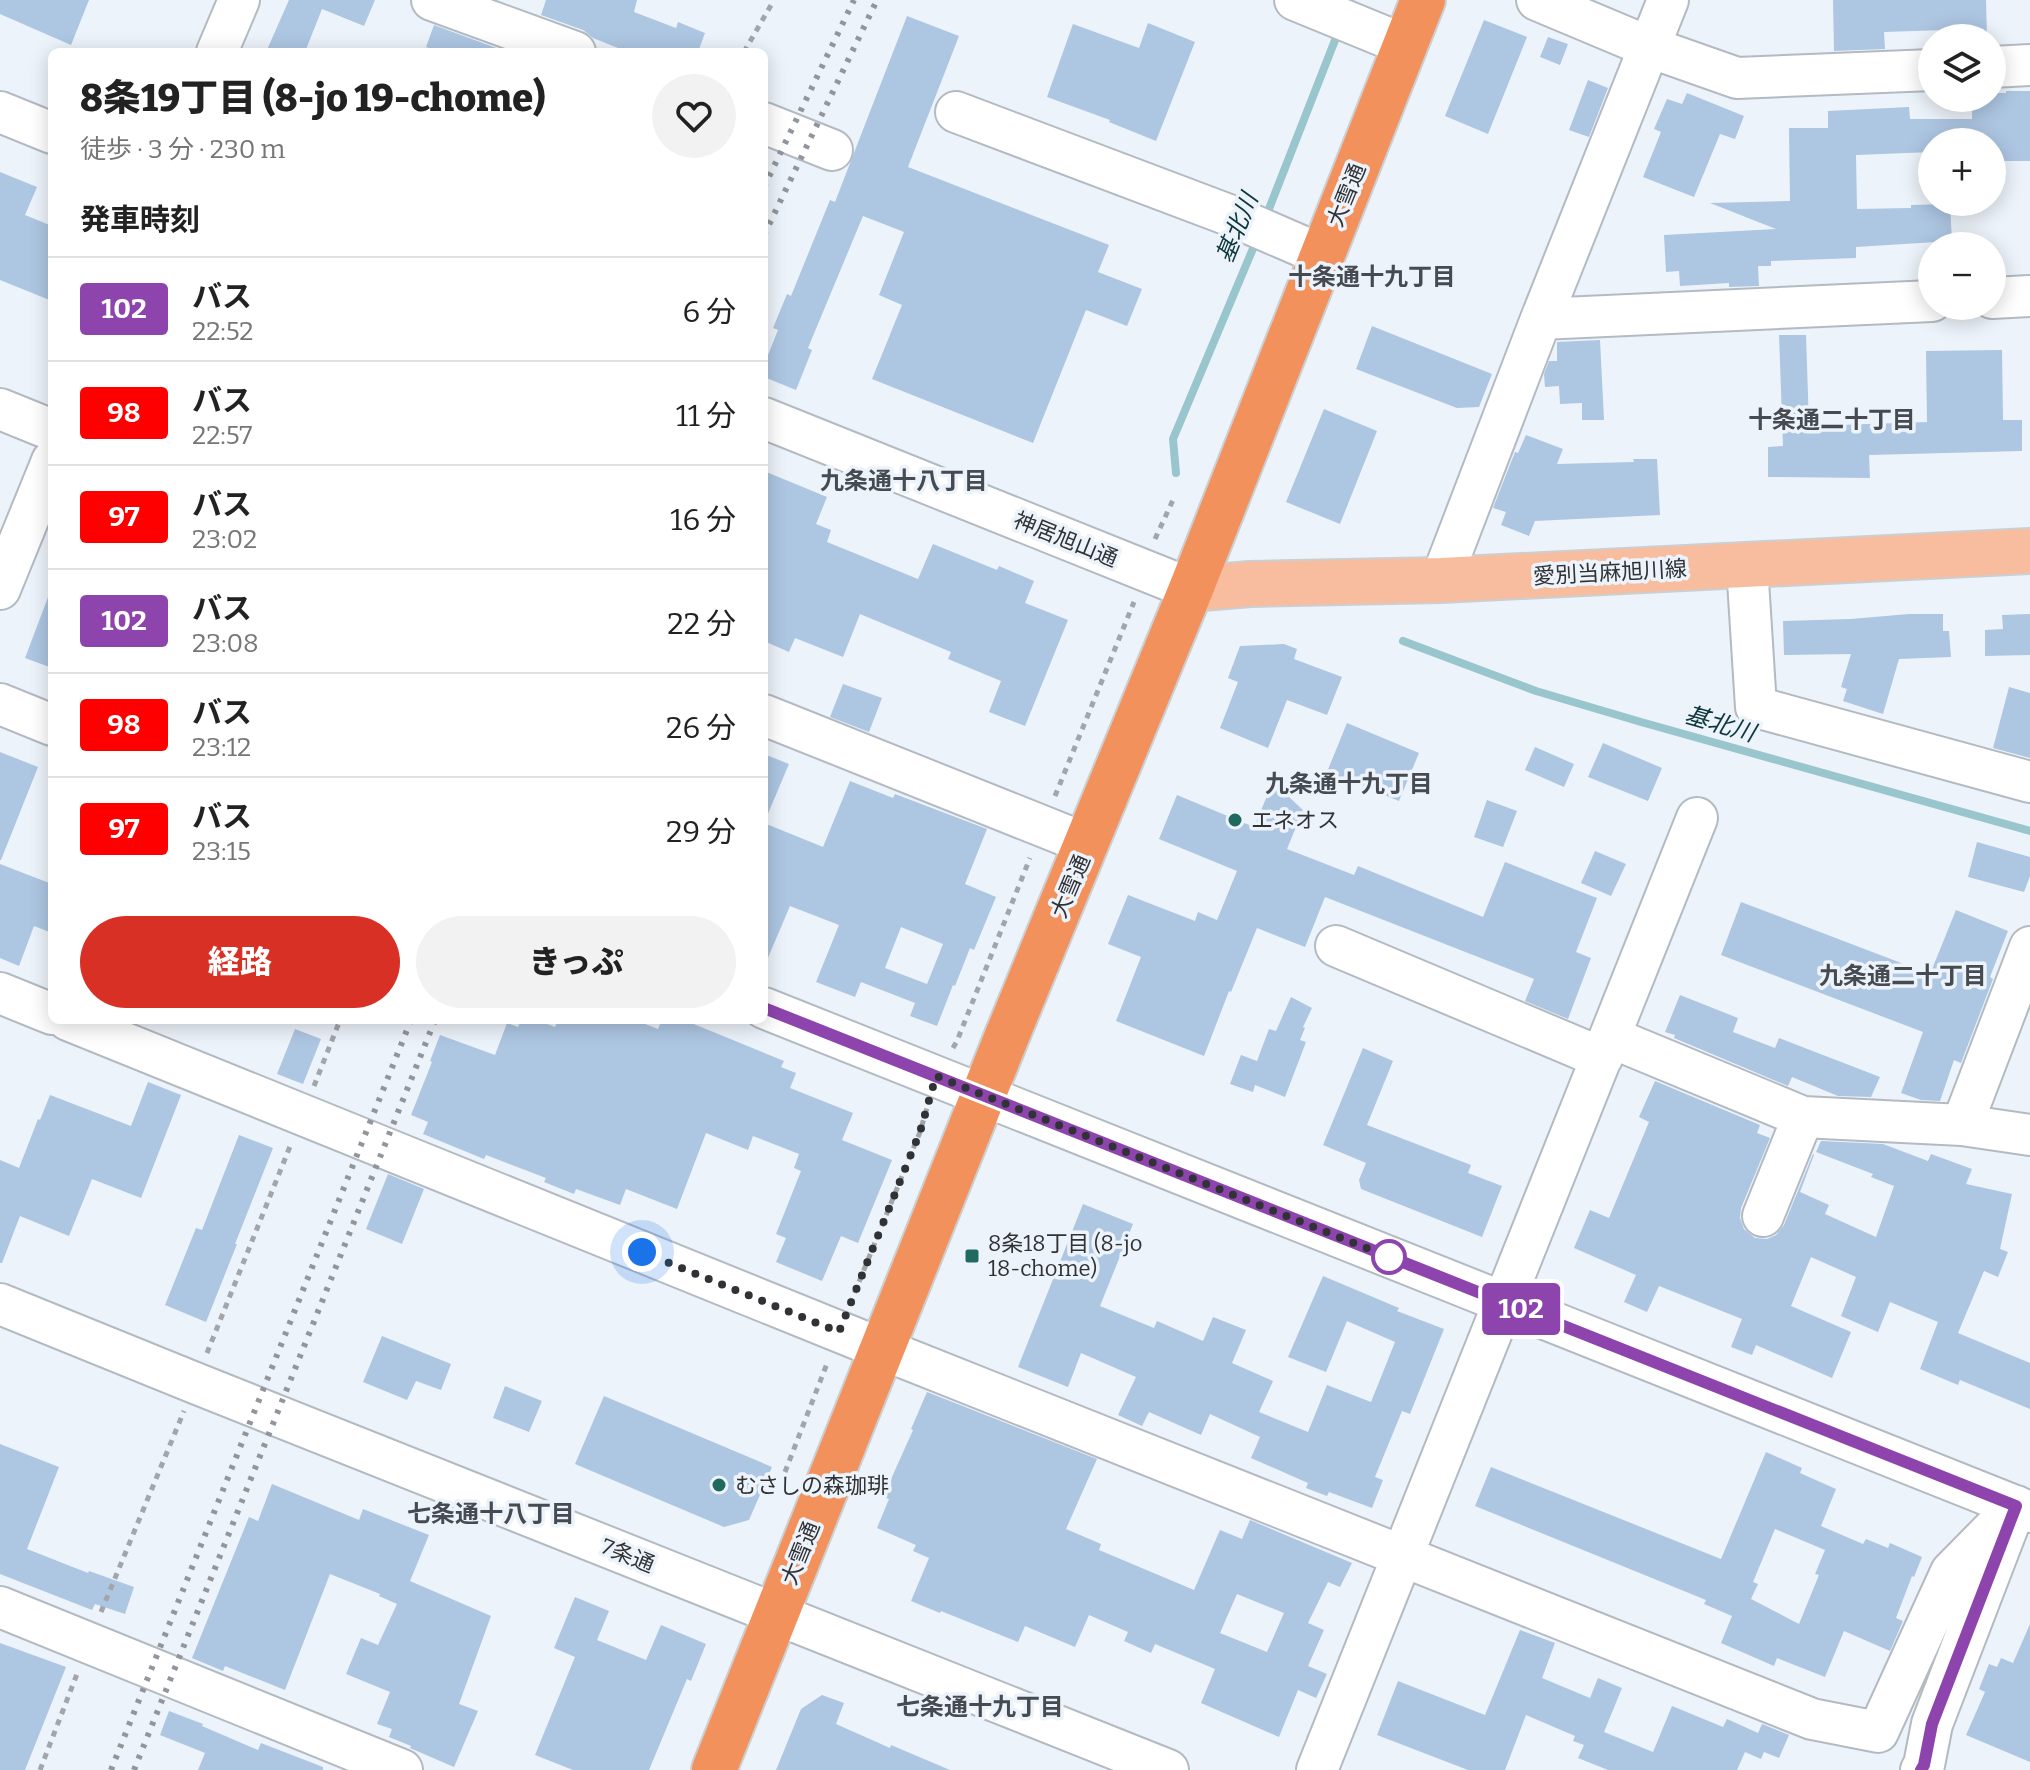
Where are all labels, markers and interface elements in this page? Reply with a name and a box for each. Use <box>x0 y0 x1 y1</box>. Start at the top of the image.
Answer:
map controls <box>1918 24 2006 320</box>
button: layers <box>1918 24 2006 112</box>
button: heart <box>652 74 736 158</box>
text: 8条19丁目 (8-jo 19-chome) <box>80 75 545 121</box>
button: + <box>1918 128 2006 216</box>
text: 徒歩 · 3 分 · 230 m <box>80 134 285 165</box>
street label: 大雪通 <box>1322 160 1371 231</box>
water label: 基北川 <box>1211 187 1265 267</box>
text: 発車時刻 <box>80 202 200 238</box>
button: − <box>1918 232 2006 320</box>
district label: 十条通十九丁目 <box>1288 263 1456 291</box>
text: バス <box>192 279 252 315</box>
text: 102 <box>101 292 147 325</box>
text: 6 分 <box>682 294 736 330</box>
text: 22:52 <box>192 316 253 347</box>
text: バス <box>192 383 252 419</box>
text: 98 <box>107 396 141 429</box>
text: 11 分 <box>676 398 736 434</box>
district label: 十条通二十丁目 <box>1748 406 1916 434</box>
text: 22:57 <box>192 420 252 451</box>
district label: 九条通十八丁目 <box>820 467 988 495</box>
text: バス <box>192 487 252 523</box>
text: 97 <box>108 500 140 533</box>
text: 16 分 <box>670 502 736 538</box>
street label: 神居旭山通 <box>1010 506 1122 573</box>
text: 23:02 <box>192 524 257 555</box>
street label: 愛別当麻旭川線 <box>1532 555 1688 590</box>
text: バス <box>192 591 252 627</box>
text: 102 <box>101 604 147 637</box>
text: 22 分 <box>667 606 736 642</box>
text: 23:08 <box>192 628 259 659</box>
text: バス <box>192 695 252 731</box>
water label: 基北川 <box>1682 701 1761 748</box>
text: 98 <box>107 708 141 741</box>
text: 26 分 <box>666 710 736 746</box>
text: 23:12 <box>192 732 251 763</box>
district label: 九条通十九丁目 <box>1265 770 1433 798</box>
text: バス <box>192 799 252 835</box>
place label: エネオス <box>1251 807 1339 834</box>
marker: エネオス <box>1226 811 1244 829</box>
text: 97 <box>108 812 140 845</box>
text: 29 分 <box>666 814 736 850</box>
text: 23:15 <box>192 836 251 867</box>
street label: 大雪通 <box>1045 851 1096 922</box>
button: 経路 <box>80 916 400 1008</box>
button: きっぷ <box>416 916 736 1008</box>
district label: 九条通二十丁目 <box>1819 962 1987 990</box>
place label: 8条18丁目 (8-jo 18-chome) <box>988 1230 1142 1282</box>
your location <box>622 1232 662 1272</box>
unlabelled marker <box>1372 1240 1406 1274</box>
marker: 8条18丁目 (8-jo 18-chome) <box>963 1247 981 1265</box>
line badge: 102 <box>1475 1283 1567 1335</box>
text: 102 <box>1498 1292 1544 1325</box>
place label: むさしの森珈琲 <box>735 1472 889 1499</box>
marker: むさしの森珈琲 <box>710 1476 728 1494</box>
district label: 七条通十八丁目 <box>407 1500 575 1528</box>
street label: 大雪通 <box>776 1518 825 1589</box>
street label: 7条通 <box>597 1533 658 1578</box>
district label: 七条通十九丁目 <box>896 1693 1064 1721</box>

